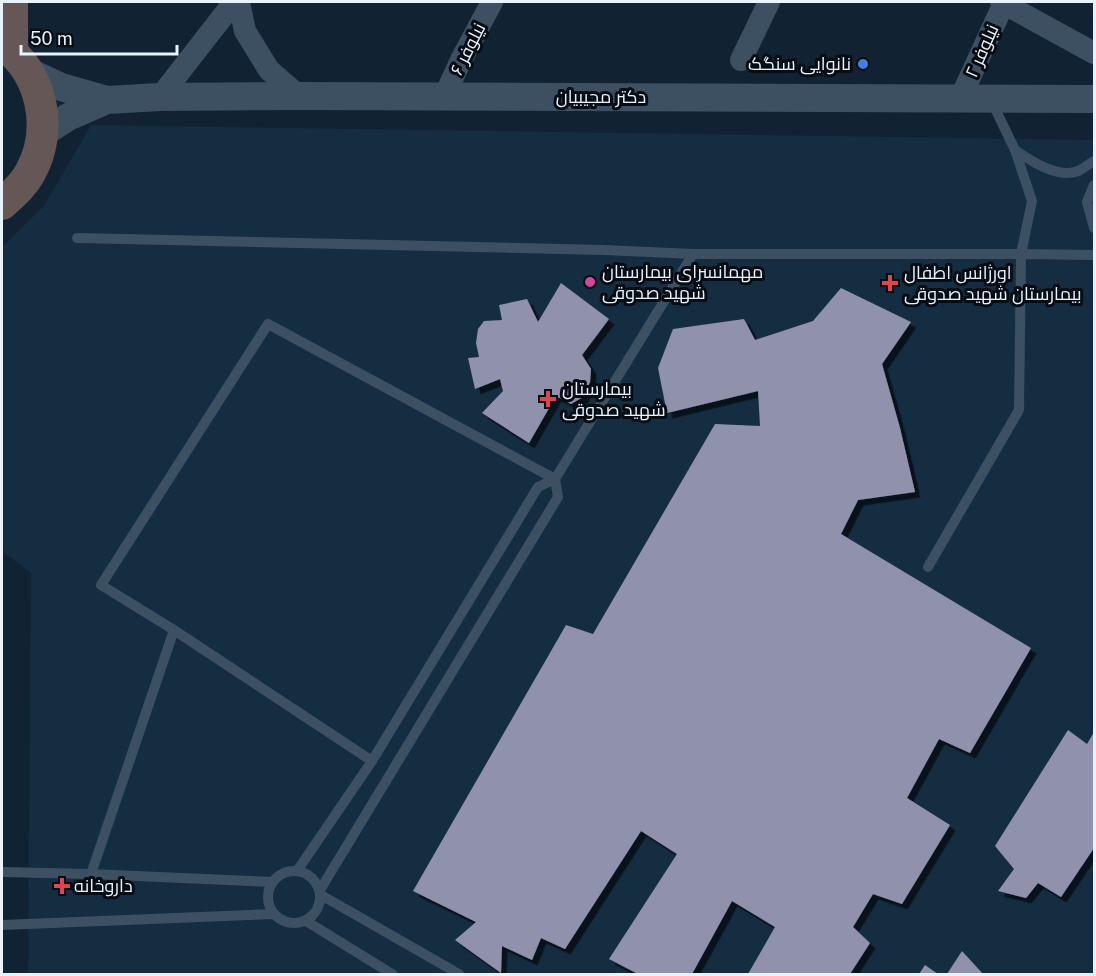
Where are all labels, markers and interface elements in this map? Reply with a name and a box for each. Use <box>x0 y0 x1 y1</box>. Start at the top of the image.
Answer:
scale bar <box>21 18 177 56</box>
street label: نیلوفر ۶ <box>446 19 490 79</box>
street label: نیلوفر ۲ <box>961 21 1003 81</box>
text: 50 m <box>30 28 73 49</box>
place label: نانوایی سنگک <box>748 53 851 75</box>
marker: نانوایی سنگک <box>856 57 870 71</box>
street label: دکتر مجیبیان <box>556 86 646 108</box>
place label: مهمانسرای بیمارستان شهید صدوقی <box>602 261 763 304</box>
place label: اورژانس اطفال بیمارستان شهید صدوقی <box>904 262 1082 305</box>
marker: اورژانس اطفال بیمارستان شهید صدوقی <box>881 274 899 292</box>
marker: مهمانسرای بیمارستان شهید صدوقی <box>583 275 597 289</box>
place label: بیمارستان شهید صدوقی <box>562 378 666 421</box>
marker: بیمارستان شهید صدوقی <box>539 390 557 408</box>
place label: داروخانه <box>74 875 133 897</box>
marker: داروخانه <box>55 879 69 893</box>

